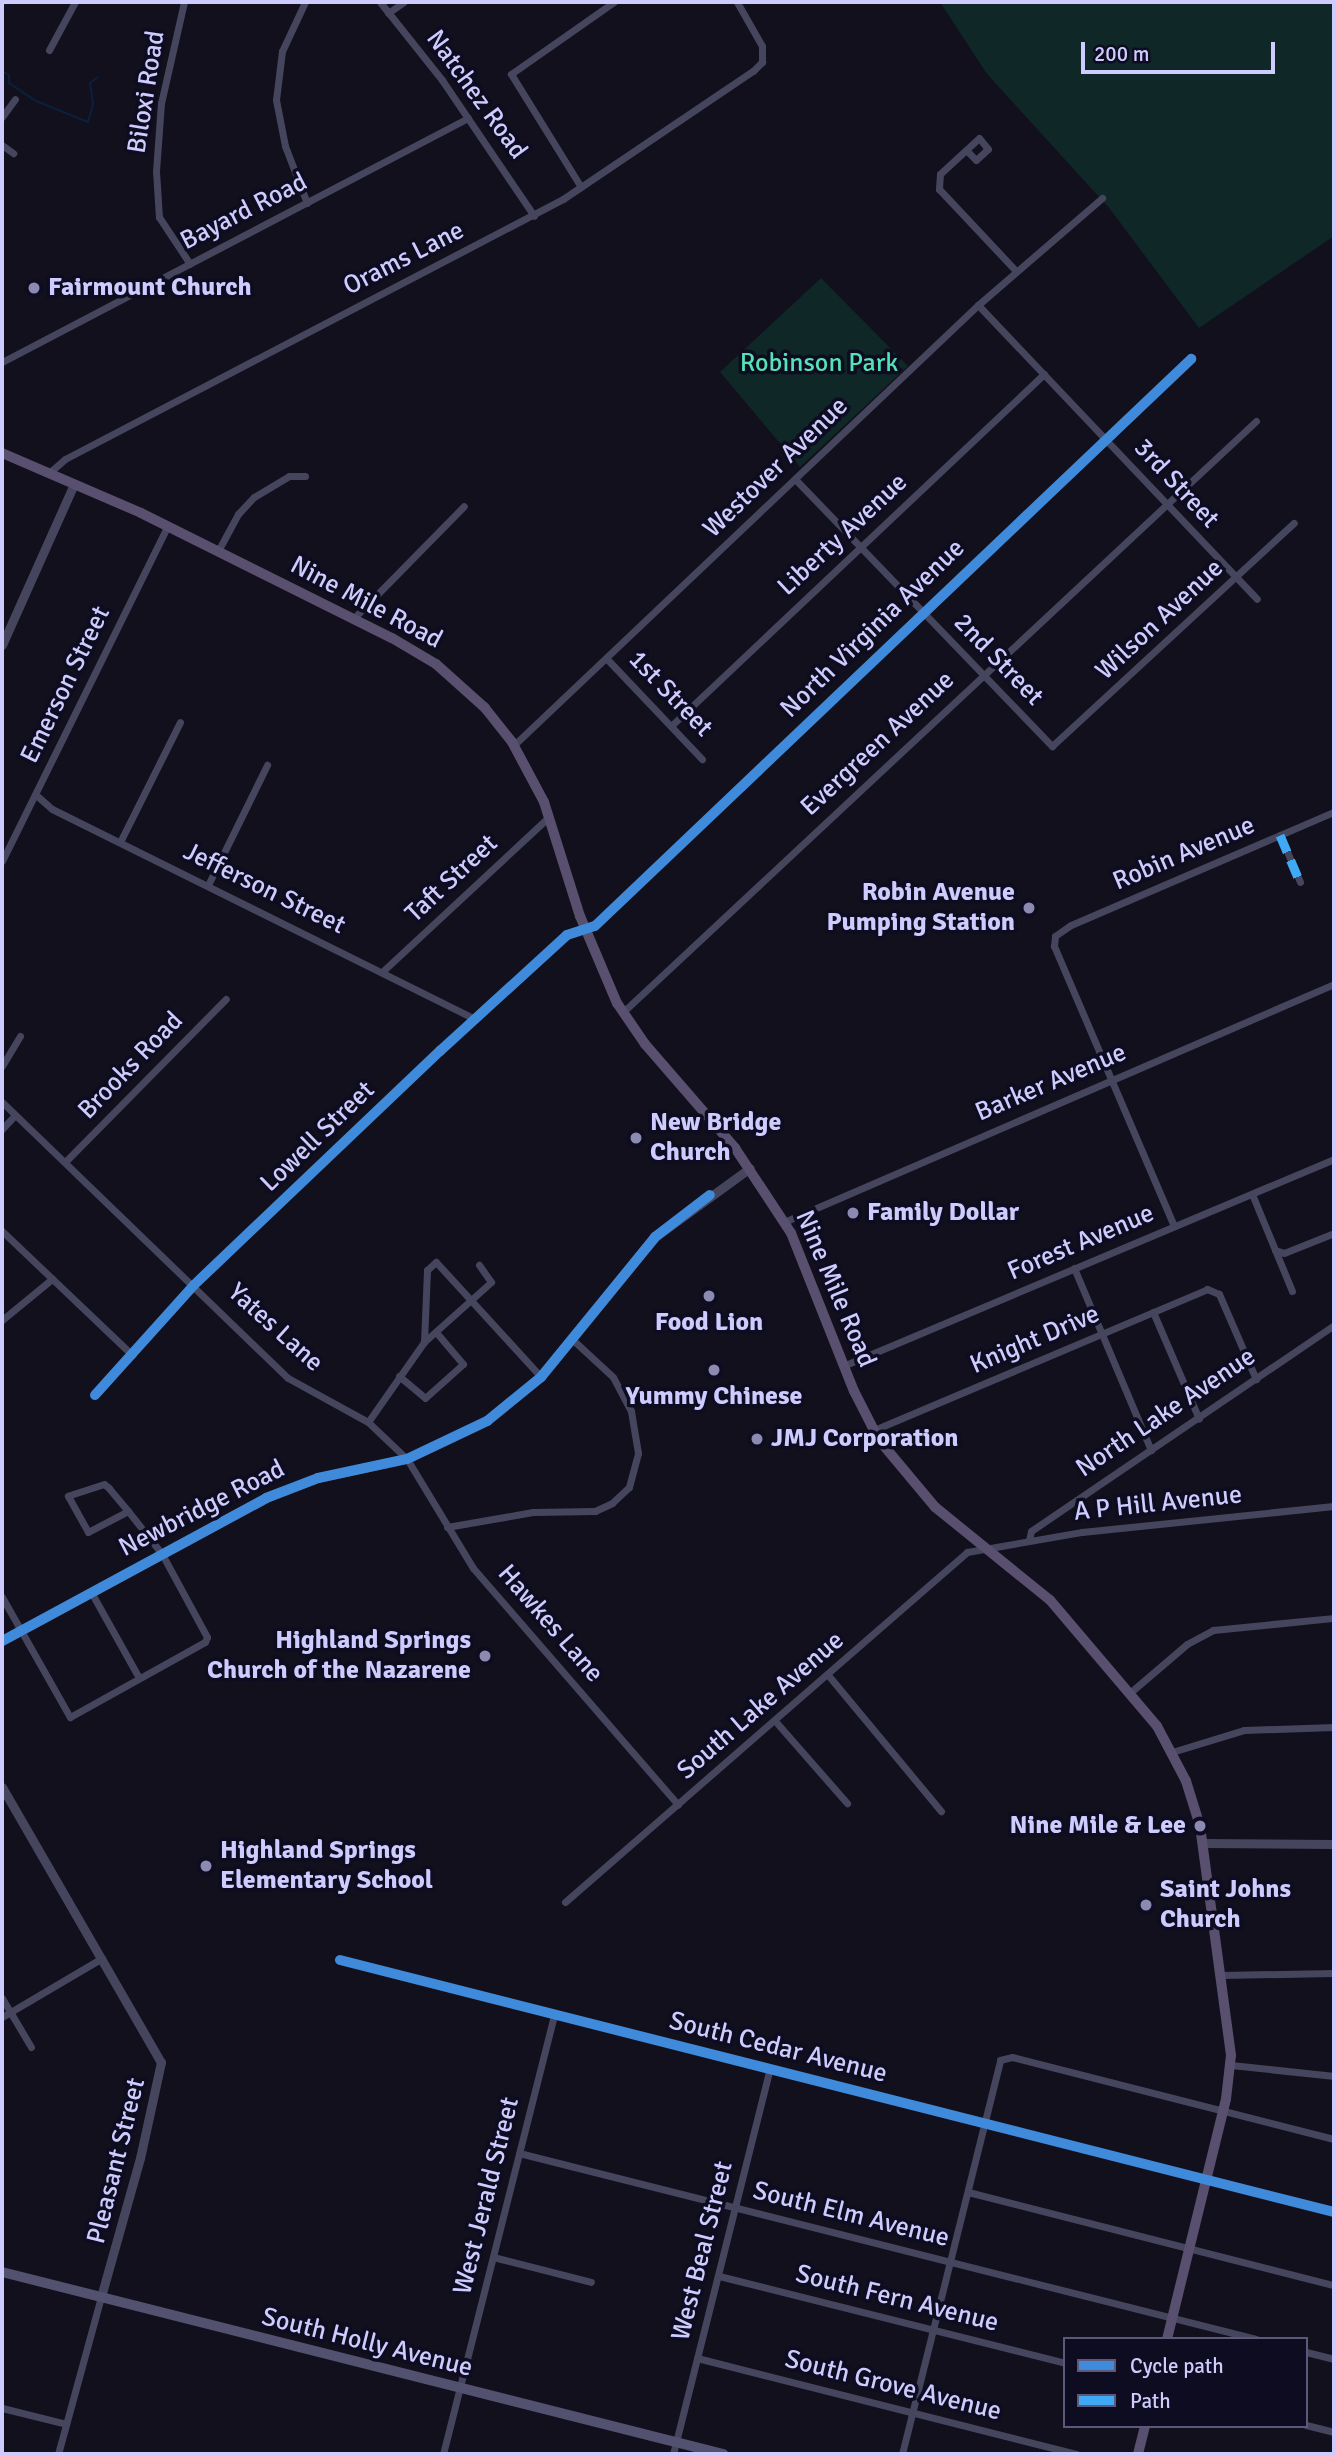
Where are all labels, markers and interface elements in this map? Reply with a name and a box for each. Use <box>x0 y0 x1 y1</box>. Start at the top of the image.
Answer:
street label: Natchez Road <box>419 24 533 166</box>
street label: Biloxi Road <box>122 28 172 156</box>
scale bar <box>1084 28 1278 72</box>
text: 200 m <box>1094 41 1149 67</box>
street label: Bayard Road <box>175 167 313 257</box>
street label: Orams Lane <box>338 215 470 303</box>
place label: Fairmount Church <box>48 272 252 304</box>
marker: Fairmount Church <box>26 280 42 296</box>
park label: Robinson Park <box>740 348 898 380</box>
street label: Westover Avenue <box>697 391 855 545</box>
street label: 3rd Street <box>1127 433 1225 535</box>
street label: Liberty Avenue <box>772 467 914 603</box>
street label: North Virginia Avenue <box>775 533 971 725</box>
street label: Nine Mile Road <box>285 550 447 656</box>
street label: Wilson Avenue <box>1090 553 1230 687</box>
street label: Emerson Street <box>15 602 117 768</box>
street label: 2nd Street <box>947 608 1049 712</box>
street label: 1st Street <box>621 644 719 744</box>
street label: Evergreen Avenue <box>795 665 961 823</box>
street label: Robin Avenue <box>1109 810 1259 898</box>
street label: Taft Street <box>399 829 505 929</box>
street label: Jefferson Street <box>178 836 350 942</box>
place label: Robin Avenue Pumping Station <box>826 877 1015 938</box>
marker: Robin Avenue Pumping Station <box>1021 900 1037 916</box>
street label: Brooks Road <box>72 1006 190 1126</box>
street label: Barker Avenue <box>971 1037 1131 1129</box>
street label: Lowell Street <box>255 1075 381 1199</box>
place label: New Bridge Church <box>650 1107 781 1168</box>
marker: New Bridge Church <box>628 1130 644 1146</box>
place label: Family Dollar <box>867 1197 1019 1229</box>
street label: Forest Avenue <box>1003 1198 1159 1288</box>
marker: Family Dollar <box>845 1205 861 1221</box>
street label: Nine Mile Road <box>788 1206 882 1372</box>
street label: Yates Lane <box>221 1277 329 1379</box>
marker: Food Lion <box>701 1288 717 1304</box>
street label: Knight Drive <box>966 1299 1104 1381</box>
place label: Food Lion <box>655 1307 763 1339</box>
street label: North Lake Avenue <box>1070 1342 1262 1484</box>
marker: Yummy Chinese <box>706 1362 722 1378</box>
place label: Yummy Chinese <box>626 1381 802 1413</box>
place label: JMJ Corporation <box>771 1423 959 1455</box>
marker: JMJ Corporation <box>749 1431 765 1447</box>
street label: Newbridge Road <box>114 1454 290 1564</box>
street label: A P Hill Avenue <box>1072 1480 1244 1528</box>
street label: Hawkes Lane <box>490 1559 610 1689</box>
place label: Highland Springs Church of the Nazarene <box>207 1625 471 1686</box>
street label: South Lake Avenue <box>671 1625 851 1787</box>
marker: Highland Springs Church of the Nazarene <box>477 1648 493 1664</box>
place label: Nine Mile & Lee <box>1009 1810 1186 1842</box>
marker: Nine Mile & Lee <box>1192 1818 1208 1834</box>
place label: Highland Springs Elementary School <box>220 1835 433 1896</box>
marker: Highland Springs Elementary School <box>198 1858 214 1874</box>
place label: Saint Johns Church <box>1160 1874 1291 1936</box>
marker: Saint Johns Church <box>1138 1897 1154 1913</box>
street label: South Cedar Avenue <box>666 2006 890 2090</box>
street label: Pleasant Street <box>81 2075 153 2247</box>
street label: West Jerald Street <box>447 2094 527 2298</box>
street label: West Beal Street <box>666 2158 740 2344</box>
street label: South Elm Avenue <box>750 2176 952 2254</box>
street label: South Fern Avenue <box>792 2259 1002 2339</box>
street label: South Holly Avenue <box>258 2302 476 2384</box>
legend <box>1063 2337 1308 2428</box>
street label: South Grove Avenue <box>782 2344 1004 2428</box>
text: Cycle path <box>1130 2353 1224 2379</box>
text: Path <box>1130 2388 1171 2414</box>

